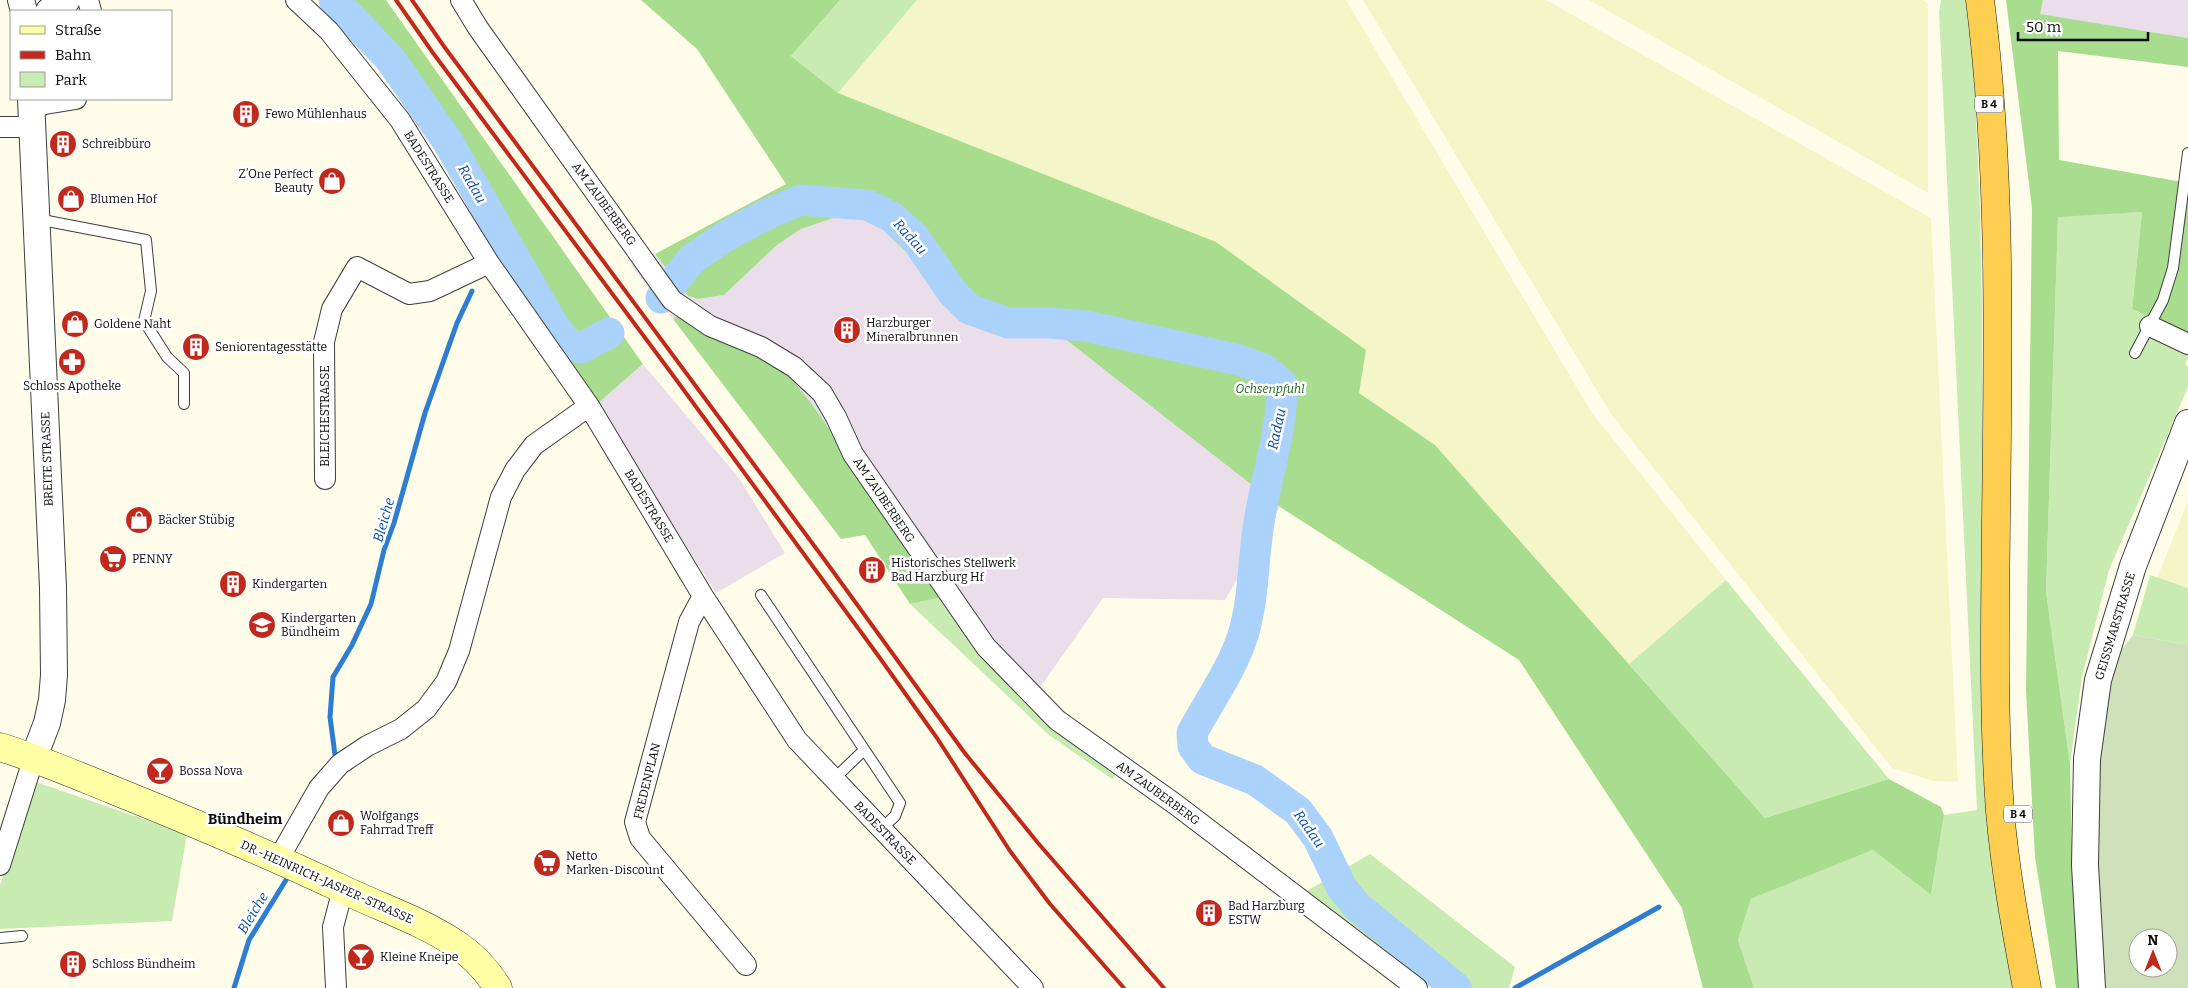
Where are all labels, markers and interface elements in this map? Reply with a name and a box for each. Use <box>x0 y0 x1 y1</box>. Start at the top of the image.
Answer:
legend <box>10 10 172 100</box>
scale bar <box>2018 10 2148 42</box>
text: 50 m <box>2026 18 2062 36</box>
text: Straße <box>55 21 101 39</box>
text: Bahn <box>55 46 92 64</box>
text: Park <box>55 71 87 89</box>
road number: B 4 <box>1975 96 2003 112</box>
building icon: Fewo Mühlenhaus <box>231 99 261 129</box>
place label: Fewo Mühlenhaus <box>265 107 367 121</box>
street label: BADESTRASSE <box>401 128 457 206</box>
building icon: Schreibbüro <box>48 129 78 159</box>
place label: Schreibbüro <box>82 137 151 151</box>
street label: AM ZAUBERBERG <box>569 160 639 248</box>
water label: Radau <box>454 162 490 206</box>
shop icon: Z’One Perfect Beauty <box>317 166 347 196</box>
place label: Z’One Perfect Beauty <box>239 167 314 195</box>
shop icon: Blumen Hof <box>56 184 86 214</box>
place label: Blumen Hof <box>90 192 158 206</box>
water label: Radau <box>890 216 930 258</box>
shop icon: Goldene Naht <box>60 309 90 339</box>
building icon: Harzburger Mineralbrunnen <box>832 315 862 345</box>
place label: Harzburger Mineralbrunnen <box>866 316 959 344</box>
place label: Goldene Naht <box>94 317 172 331</box>
building icon: Seniorentagesstätte <box>181 332 211 362</box>
place label: Seniorentagesstätte <box>215 340 327 354</box>
pharmacy icon: Schloss Apotheke <box>57 347 87 377</box>
street label: BLEICHESTRASSE <box>318 365 332 467</box>
place label: Schloss Apotheke <box>23 379 121 393</box>
park label: Ochsenpfuhl <box>1236 382 1304 396</box>
water label: Radau <box>1264 407 1290 451</box>
street label: BREITE STRASSE <box>38 412 56 506</box>
street label: AM ZAUBERBERG <box>850 455 918 545</box>
street label: BADESTRASSE <box>622 467 676 545</box>
water label: Bleiche <box>370 496 398 544</box>
shop icon: Bäcker Stübig <box>124 505 154 535</box>
place label: Bäcker Stübig <box>158 513 235 527</box>
supermarket icon: PENNY <box>98 544 128 574</box>
place label: PENNY <box>132 552 173 566</box>
building icon: Historisches Stellwerk Bad Harzburg Hf <box>857 555 887 585</box>
place label: Historisches Stellwerk Bad Harzburg Hf <box>891 556 1016 584</box>
building icon: Kindergarten <box>218 569 248 599</box>
street label: GEISSMARSTRASSE <box>2092 570 2138 682</box>
place label: Kindergarten <box>252 577 327 591</box>
school or university icon: Kindergarten Bündheim <box>247 610 277 640</box>
place label: Kindergarten Bündheim <box>281 611 356 639</box>
street label: FREDENPLAN <box>631 741 663 821</box>
bar icon: Bossa Nova <box>145 756 175 786</box>
street label: AM ZAUBERBERG <box>1114 758 1202 828</box>
place label: Bossa Nova <box>179 764 243 778</box>
street label: BADESTRASSE <box>851 798 919 868</box>
road number: B 4 <box>2004 806 2032 822</box>
water label: Radau <box>1290 807 1328 851</box>
shop icon: Wolfgangs Fahrrad Treff <box>326 808 356 838</box>
place label: Wolfgangs Fahrrad Treff <box>360 809 434 837</box>
district label: Bündheim <box>208 810 283 828</box>
street label: DR.-HEINRICH-JASPER-STRASSE <box>238 837 416 927</box>
supermarket icon: Netto Marken-Discount <box>532 848 562 878</box>
place label: Netto Marken-Discount <box>566 849 665 877</box>
water label: Bleiche <box>234 889 272 937</box>
building icon: Bad Harzburg ESTW <box>1194 898 1224 928</box>
place label: Bad Harzburg ESTW <box>1228 899 1305 927</box>
north arrow <box>2128 928 2178 978</box>
text: N <box>2148 932 2159 949</box>
bar icon: Kleine Kneipe <box>346 942 376 972</box>
building icon: Schloss Bündheim <box>58 949 88 979</box>
place label: Kleine Kneipe <box>380 950 458 964</box>
place label: Schloss Bündheim <box>92 957 196 971</box>

